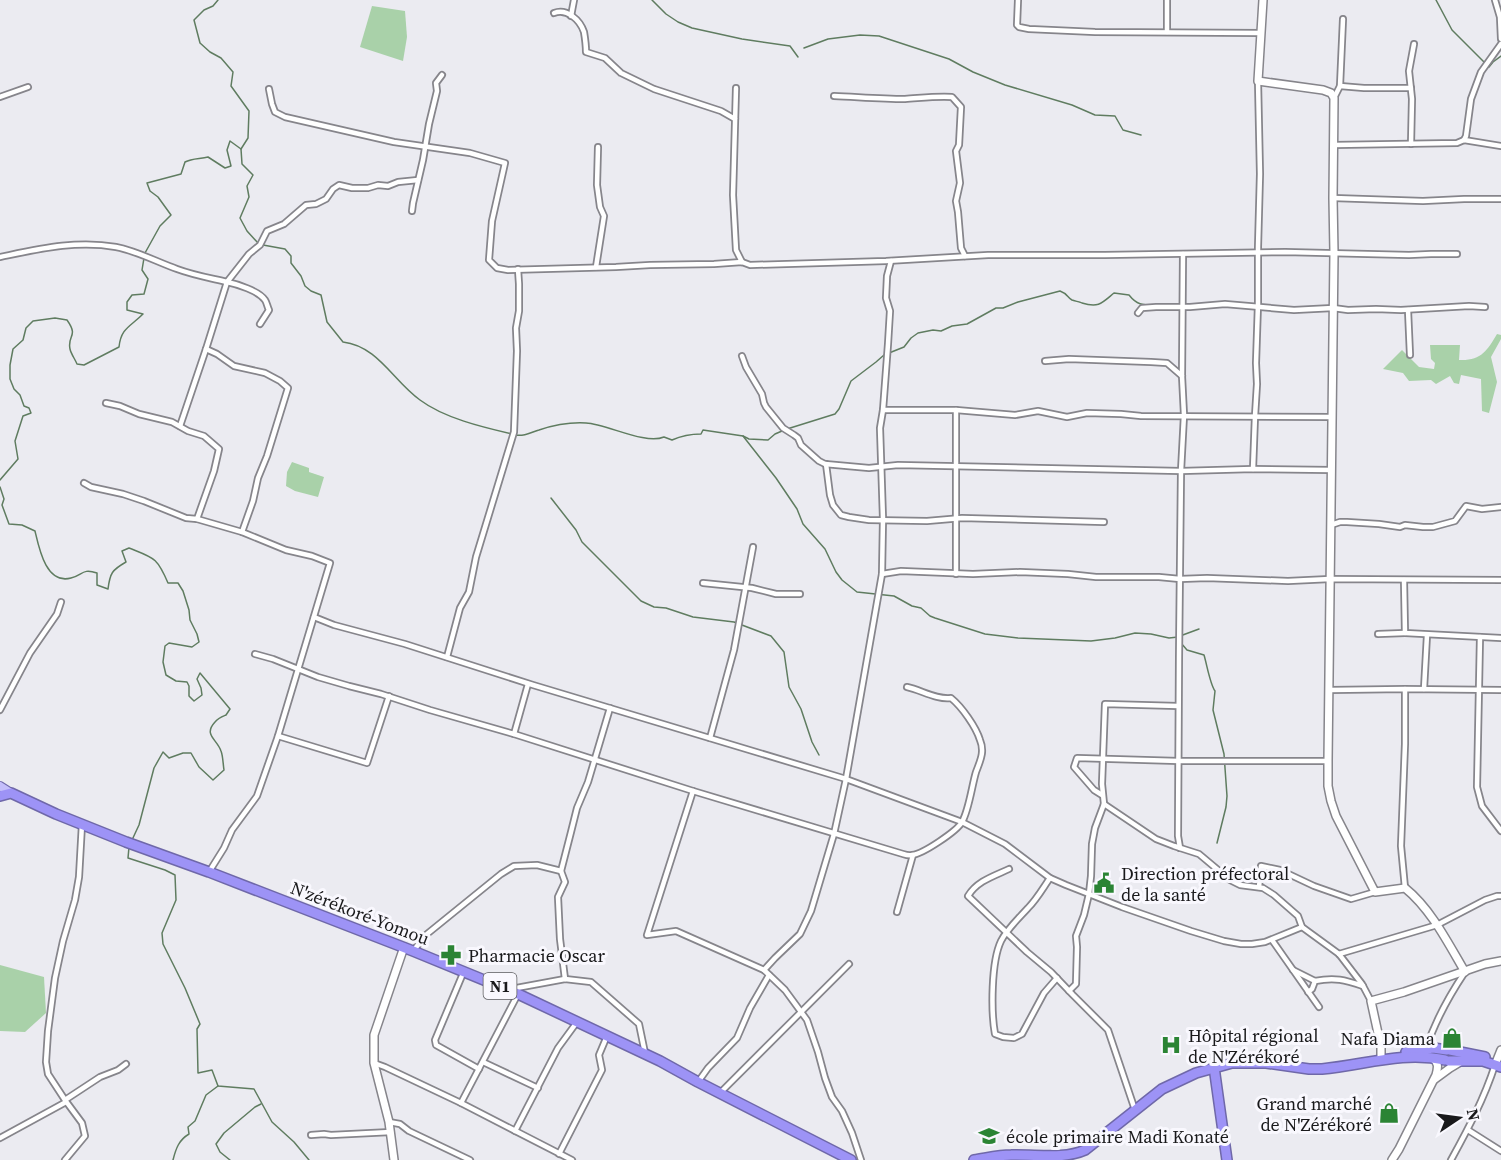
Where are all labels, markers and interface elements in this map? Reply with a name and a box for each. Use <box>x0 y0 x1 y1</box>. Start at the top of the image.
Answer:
place label: Direction préfectoral de la santé <box>1121 861 1289 907</box>
public building icon: Direction préfectoral de la santé <box>1092 871 1116 895</box>
street label: N'zérékoré-Yomou <box>287 875 433 951</box>
pharmacy icon: Pharmacie Oscar <box>439 943 463 967</box>
place label: Pharmacie Oscar <box>468 943 605 968</box>
road number: N1 <box>484 973 516 999</box>
place label: Hôpital régional de N'Zérékoré <box>1188 1023 1319 1069</box>
place label: Nafa Diama <box>1341 1026 1436 1051</box>
shop icon: Nafa Diama <box>1440 1026 1464 1050</box>
hospital icon: Hôpital régional de N'Zérékoré <box>1159 1033 1183 1057</box>
north arrow <box>1429 1088 1489 1148</box>
place label: Grand marché de N'Zérékoré <box>1257 1091 1372 1137</box>
shop icon: Grand marché de N'Zérékoré <box>1377 1101 1401 1125</box>
text: N <box>1462 1106 1486 1123</box>
school or university icon: école primaire Madi Konaté <box>977 1124 1001 1148</box>
place label: école primaire Madi Konaté <box>1006 1124 1229 1149</box>

